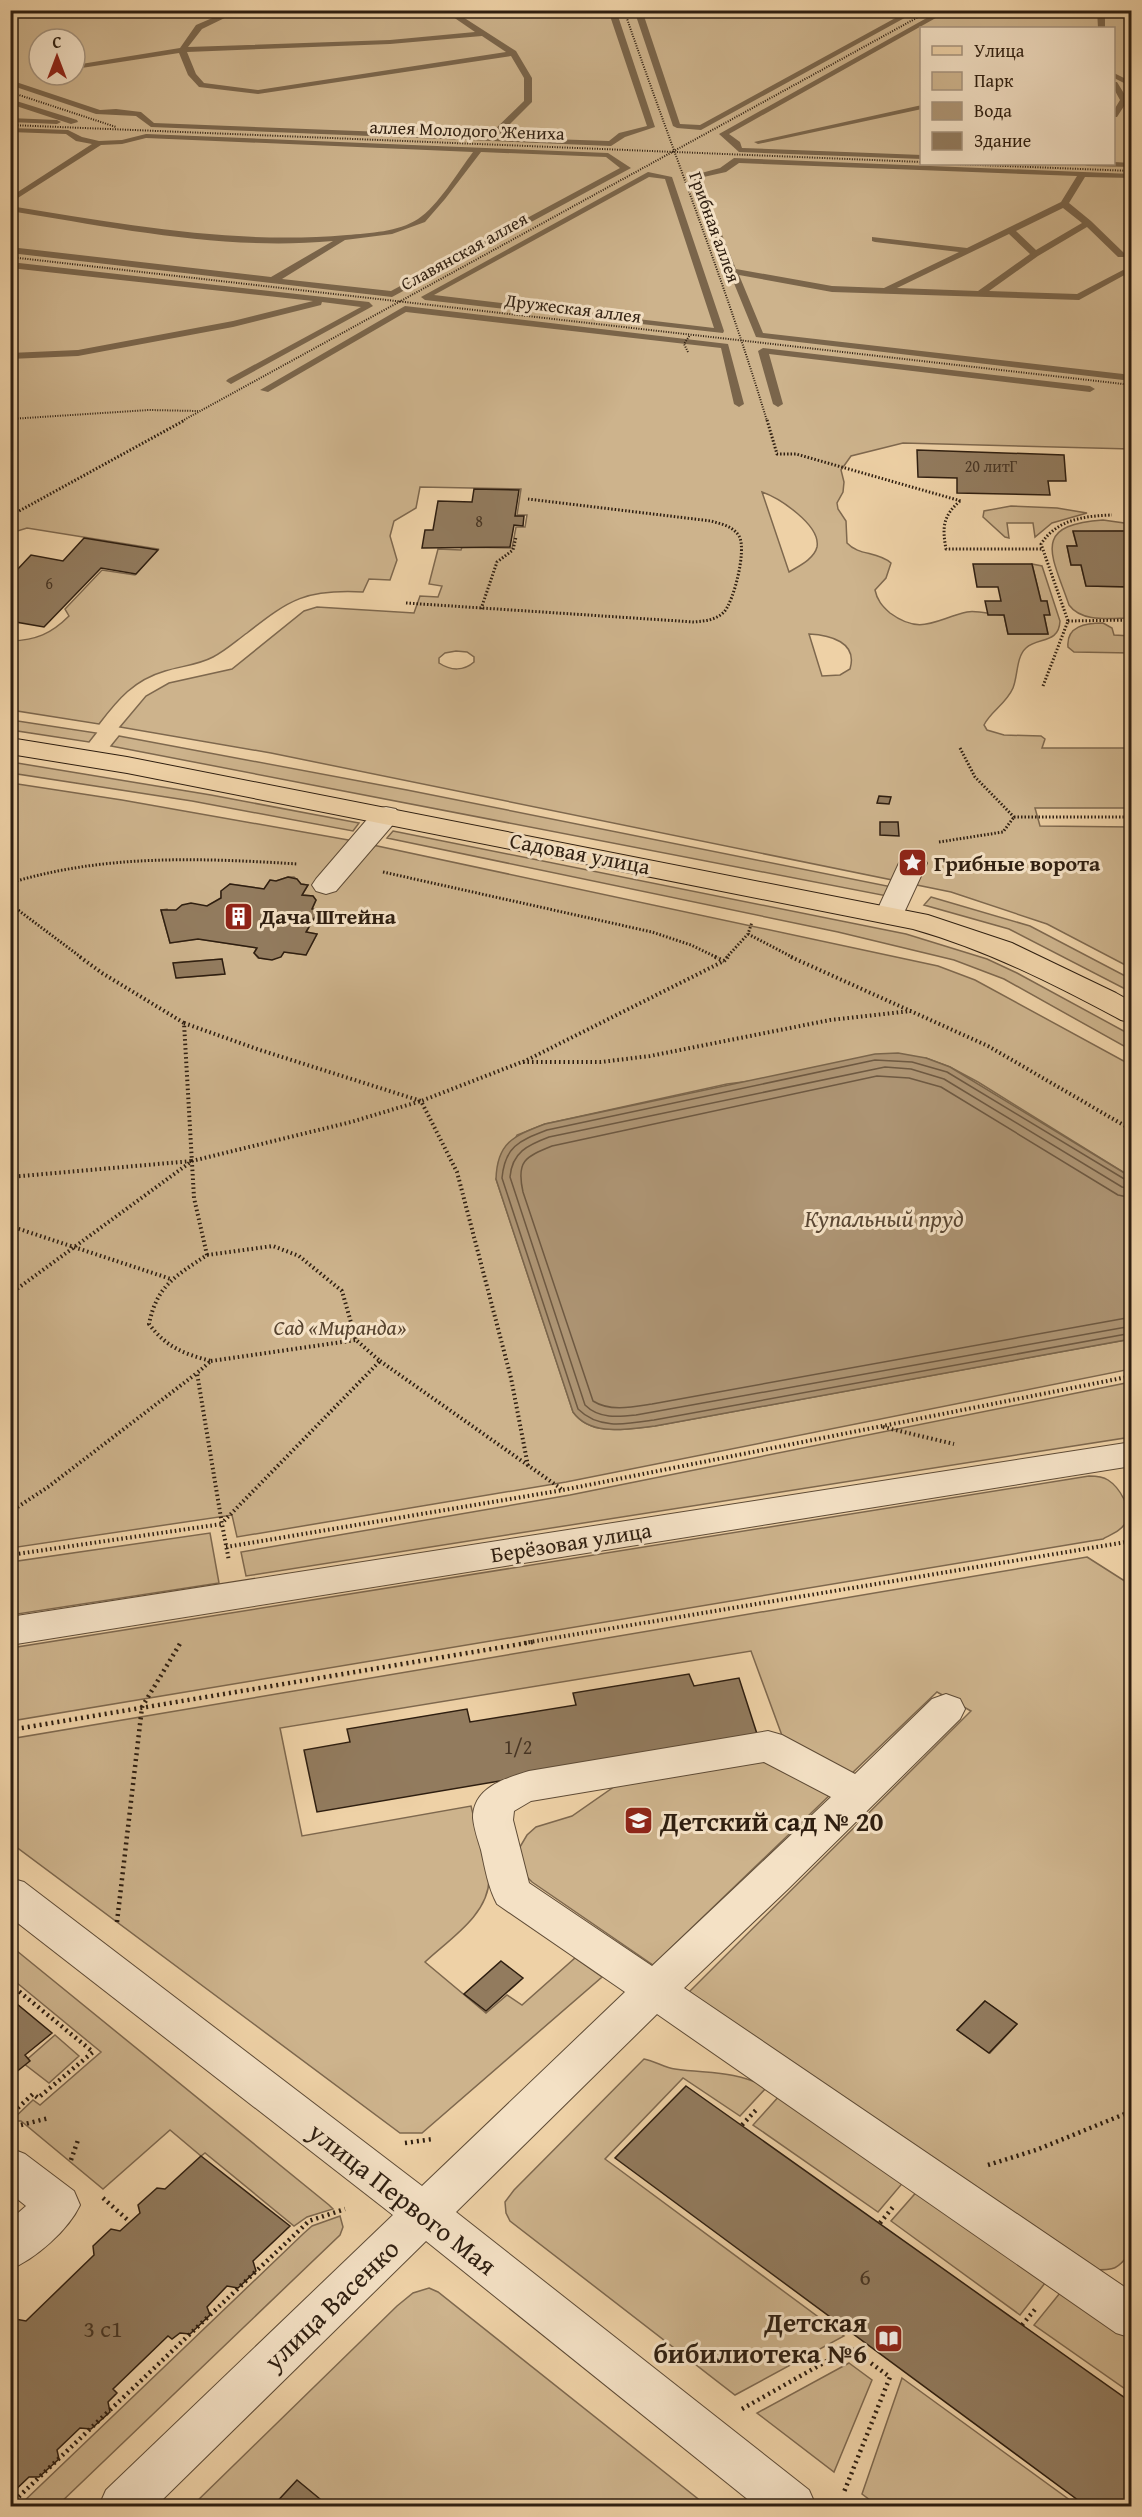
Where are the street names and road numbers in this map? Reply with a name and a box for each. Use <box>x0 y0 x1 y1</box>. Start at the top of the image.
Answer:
street label: аллея Молодого Жениха <box>369 113 566 147</box>
street label: Грибная аллея <box>682 168 748 286</box>
street label: Славянская аллея <box>396 205 532 297</box>
street label: Дружеская аллея <box>502 286 643 330</box>
street label: Садовая улица <box>507 824 653 882</box>
street label: Берёзовая улица <box>488 1513 654 1571</box>
street label: улица Первого Мая <box>300 2111 506 2285</box>
street label: улица Васенко <box>253 2229 408 2380</box>

